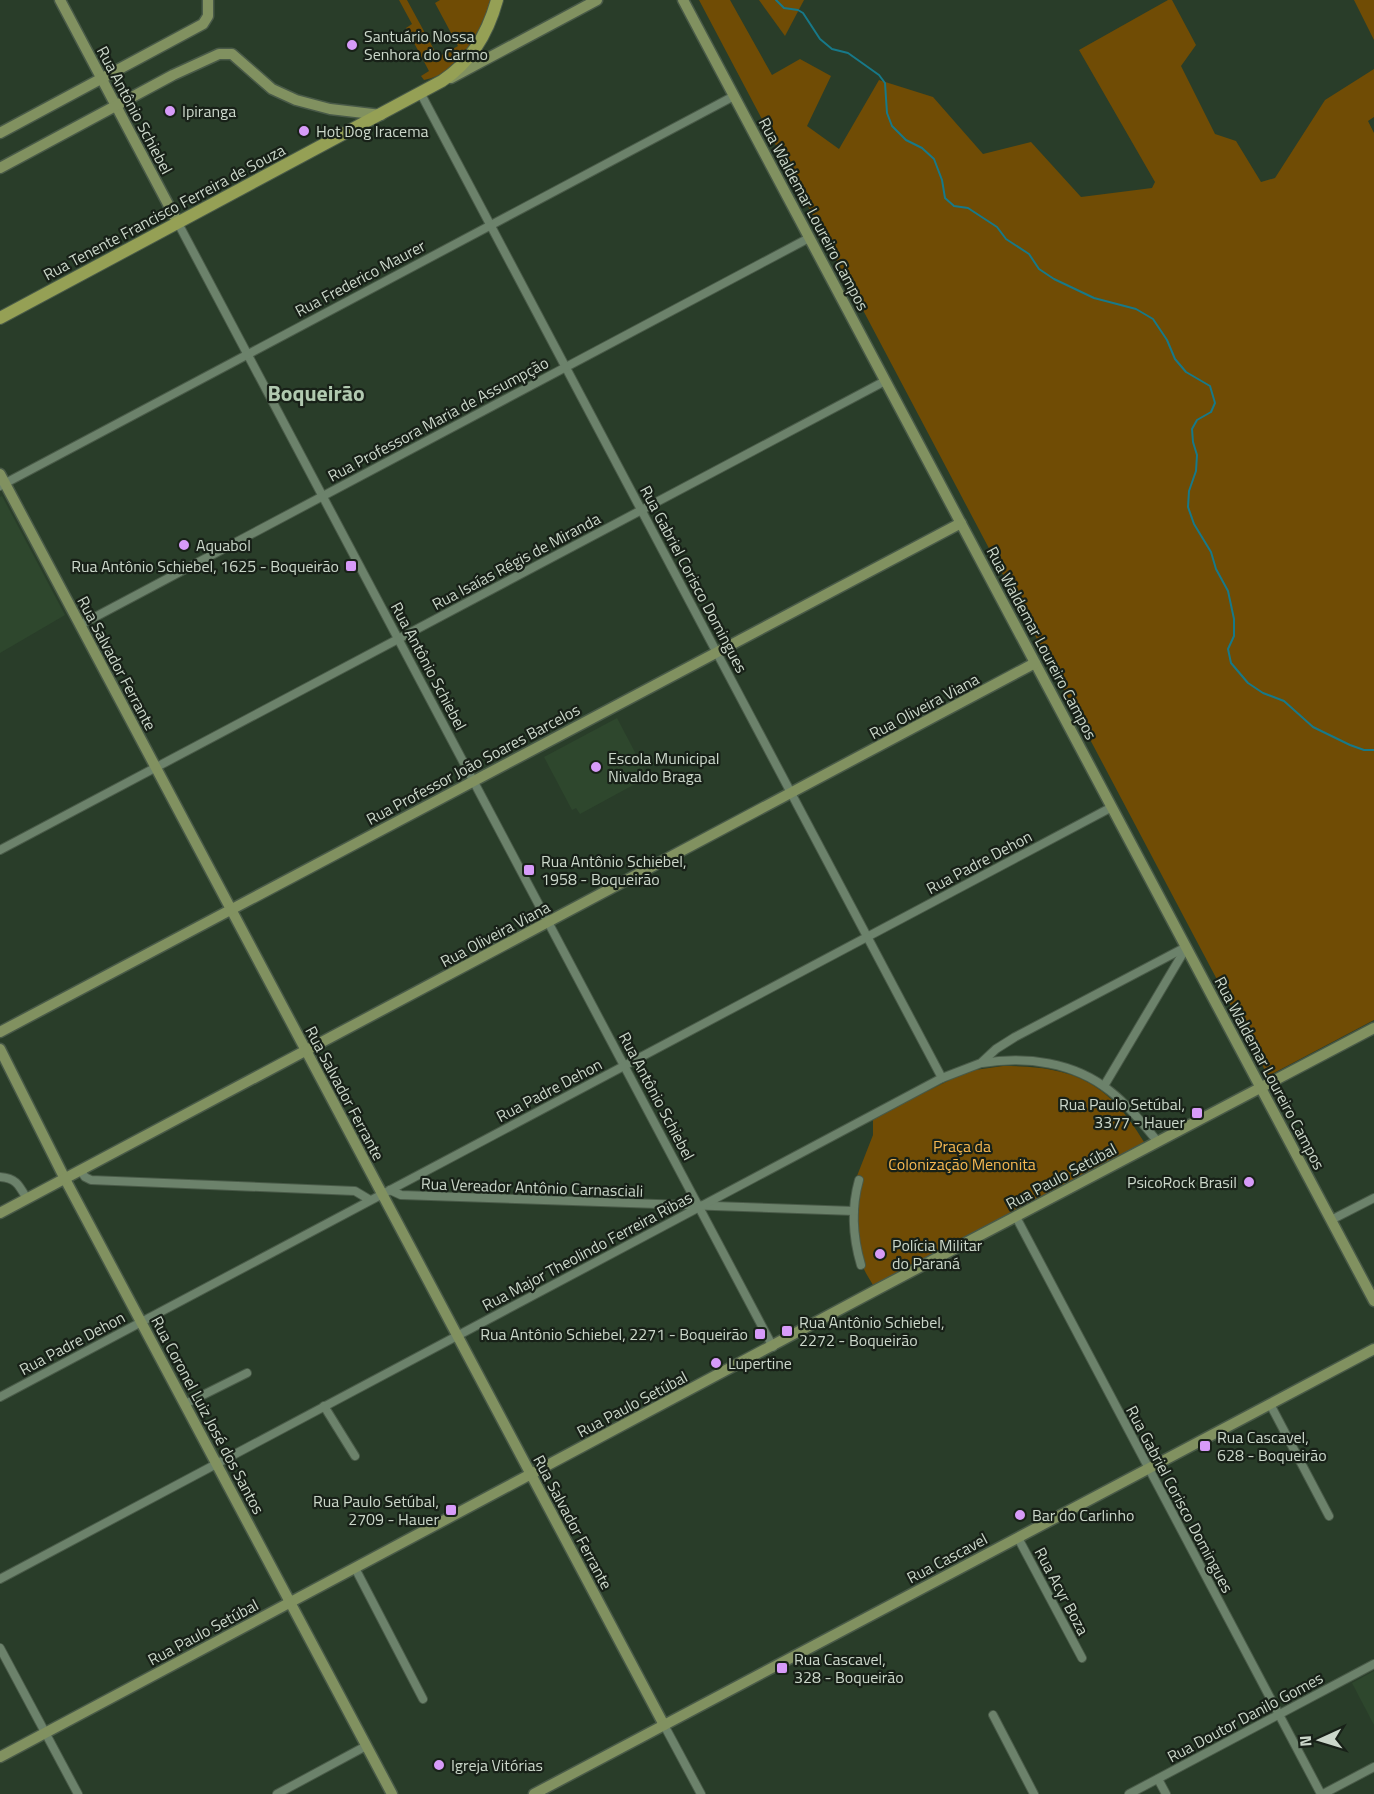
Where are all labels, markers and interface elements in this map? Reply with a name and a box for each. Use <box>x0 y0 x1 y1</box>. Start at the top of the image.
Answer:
place label: Santuário Nossa Senhora do Carmo <box>364 24 488 66</box>
marker: Santuário Nossa Senhora do Carmo <box>345 38 359 52</box>
street label: Rua Antônio Schiebel <box>91 42 179 178</box>
place label: Ipiranga <box>182 99 236 123</box>
marker: Ipiranga <box>163 104 177 118</box>
street label: Rua Waldemar Loureiro Campos <box>753 113 875 315</box>
place label: Hot Dog Iracema <box>316 119 429 143</box>
marker: Hot Dog Iracema <box>297 124 311 138</box>
street label: Rua Tenente Francisco Ferreira de Souza <box>39 138 289 286</box>
street label: Rua Frederico Maurer <box>290 233 430 323</box>
street label: Rua Professora Maria de Assumpção <box>323 350 553 488</box>
district label: Boqueirão <box>267 376 365 410</box>
street label: Rua Gabriel Corisco Domingues <box>634 481 754 677</box>
street label: Rua Isaías Régis de Miranda <box>427 506 605 616</box>
place label: Aquabol <box>196 533 251 557</box>
marker: Aquabol <box>177 538 191 552</box>
street label: Rua Waldemar Loureiro Campos <box>981 542 1103 744</box>
place label: Rua Antônio Schiebel, 1625 - Boqueirão <box>71 554 339 578</box>
marker: Rua Antônio Schiebel, 1625 - Boqueirão <box>344 559 358 573</box>
street label: Rua Salvador Ferrante <box>71 591 163 735</box>
street label: Rua Antônio Schiebel <box>385 598 473 734</box>
street label: Rua Oliveira Viana <box>865 667 983 745</box>
street label: Rua Professor João Soares Barcelos <box>362 697 584 831</box>
place label: Escola Municipal Nivaldo Braga <box>608 746 720 788</box>
marker: Escola Municipal Nivaldo Braga <box>589 760 603 774</box>
street label: Rua Padre Dehon <box>922 824 1036 900</box>
place label: Rua Antônio Schiebel, 1958 - Boqueirão <box>541 849 687 891</box>
marker: Rua Antônio Schiebel, 1958 - Boqueirão <box>522 863 536 877</box>
street label: Rua Oliveira Viana <box>436 895 554 973</box>
street label: Rua Waldemar Loureiro Campos <box>1209 972 1331 1174</box>
street label: Rua Salvador Ferrante <box>299 1021 391 1165</box>
street label: Rua Antônio Schiebel <box>613 1028 701 1164</box>
street label: Rua Padre Dehon <box>492 1052 606 1128</box>
place label: Rua Paulo Setúbal, 3377 - Hauer <box>1059 1092 1185 1134</box>
marker: Rua Paulo Setúbal, 3377 - Hauer <box>1190 1106 1204 1120</box>
park label: Praça da Colonização Menonita <box>888 1134 1036 1176</box>
street label: Rua Paulo Setúbal <box>1001 1137 1121 1215</box>
place label: PsicoRock Brasil <box>1127 1170 1237 1194</box>
street label: Rua Vereador Antônio Carnasciali <box>420 1171 644 1203</box>
marker: PsicoRock Brasil <box>1242 1175 1256 1189</box>
street label: Rua Major Theolindo Ferreira Ribas <box>478 1185 696 1317</box>
place label: Polícia Militar do Paraná <box>892 1233 983 1275</box>
marker: Polícia Militar do Paraná <box>873 1247 887 1261</box>
street label: Rua Padre Dehon <box>15 1305 129 1381</box>
place label: Rua Antônio Schiebel, 2272 - Boqueirão <box>799 1310 945 1352</box>
street label: Rua Coronel Luiz José dos Santos <box>145 1312 271 1518</box>
place label: Rua Antônio Schiebel, 2271 - Boqueirão <box>480 1322 748 1346</box>
marker: Rua Antônio Schiebel, 2272 - Boqueirão <box>780 1324 794 1338</box>
marker: Rua Antônio Schiebel, 2271 - Boqueirão <box>753 1327 767 1341</box>
place label: Lupertine <box>728 1351 792 1375</box>
marker: Lupertine <box>709 1356 723 1370</box>
street label: Rua Paulo Setúbal <box>572 1365 692 1443</box>
street label: Rua Gabriel Corisco Domingues <box>1120 1401 1240 1597</box>
place label: Rua Cascavel, 628 - Boqueirão <box>1217 1425 1327 1467</box>
marker: Rua Cascavel, 628 - Boqueirão <box>1198 1439 1212 1453</box>
street label: Rua Salvador Ferrante <box>527 1450 619 1594</box>
place label: Rua Paulo Setúbal, 2709 - Hauer <box>313 1489 439 1531</box>
marker: Rua Paulo Setúbal, 2709 - Hauer <box>444 1503 458 1517</box>
place label: Bar do Carlinho <box>1032 1503 1134 1527</box>
marker: Bar do Carlinho <box>1013 1508 1027 1522</box>
street label: Rua Cascavel <box>902 1527 992 1589</box>
street label: Rua Acyr Boza <box>1029 1543 1095 1639</box>
street label: Rua Paulo Setúbal <box>143 1593 263 1671</box>
place label: Rua Cascavel, 328 - Boqueirão <box>794 1647 904 1689</box>
marker: Rua Cascavel, 328 - Boqueirão <box>775 1661 789 1675</box>
street label: Rua Doutor Danilo Gomes <box>1163 1666 1327 1768</box>
north arrow <box>1290 1710 1350 1770</box>
text: N <box>1293 1735 1317 1747</box>
place label: Igreja Vitórias <box>451 1753 543 1777</box>
marker: Igreja Vitórias <box>432 1758 446 1772</box>

